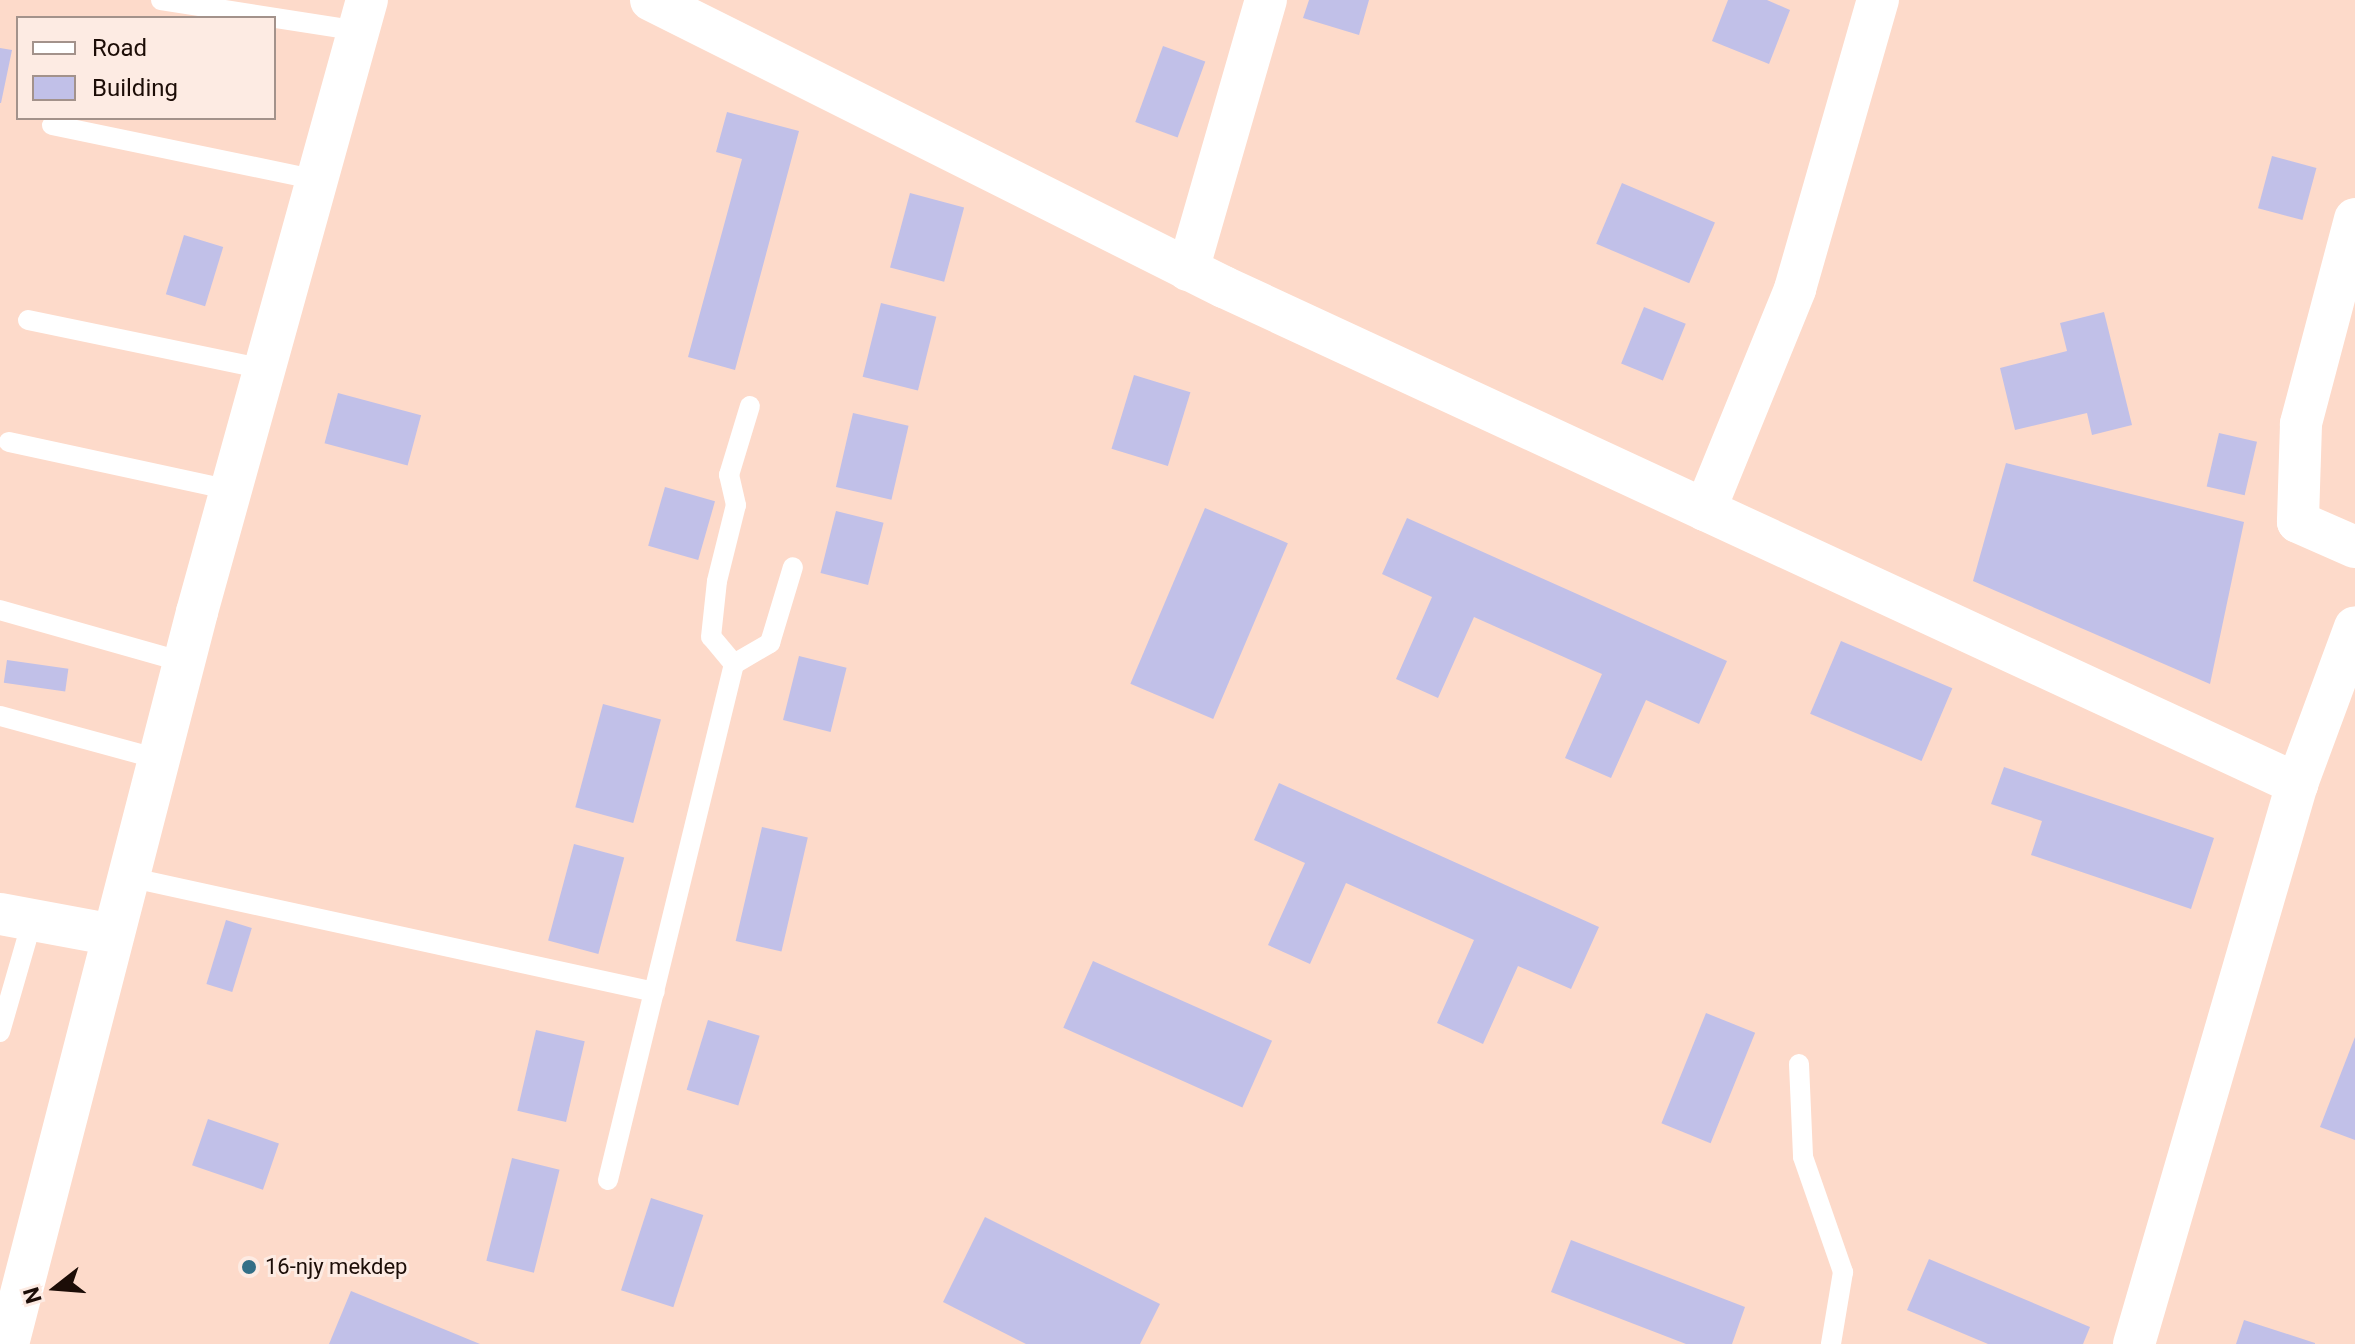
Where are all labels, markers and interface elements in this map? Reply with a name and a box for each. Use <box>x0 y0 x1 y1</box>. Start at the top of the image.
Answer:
legend <box>16 16 276 120</box>
text: Road <box>92 34 147 62</box>
text: Building <box>92 74 178 102</box>
north arrow <box>16 1248 96 1328</box>
place label: 16-njy mekdep <box>265 1254 407 1280</box>
marker: 16-njy mekdep <box>240 1258 258 1276</box>
text: N <box>18 1284 47 1306</box>

